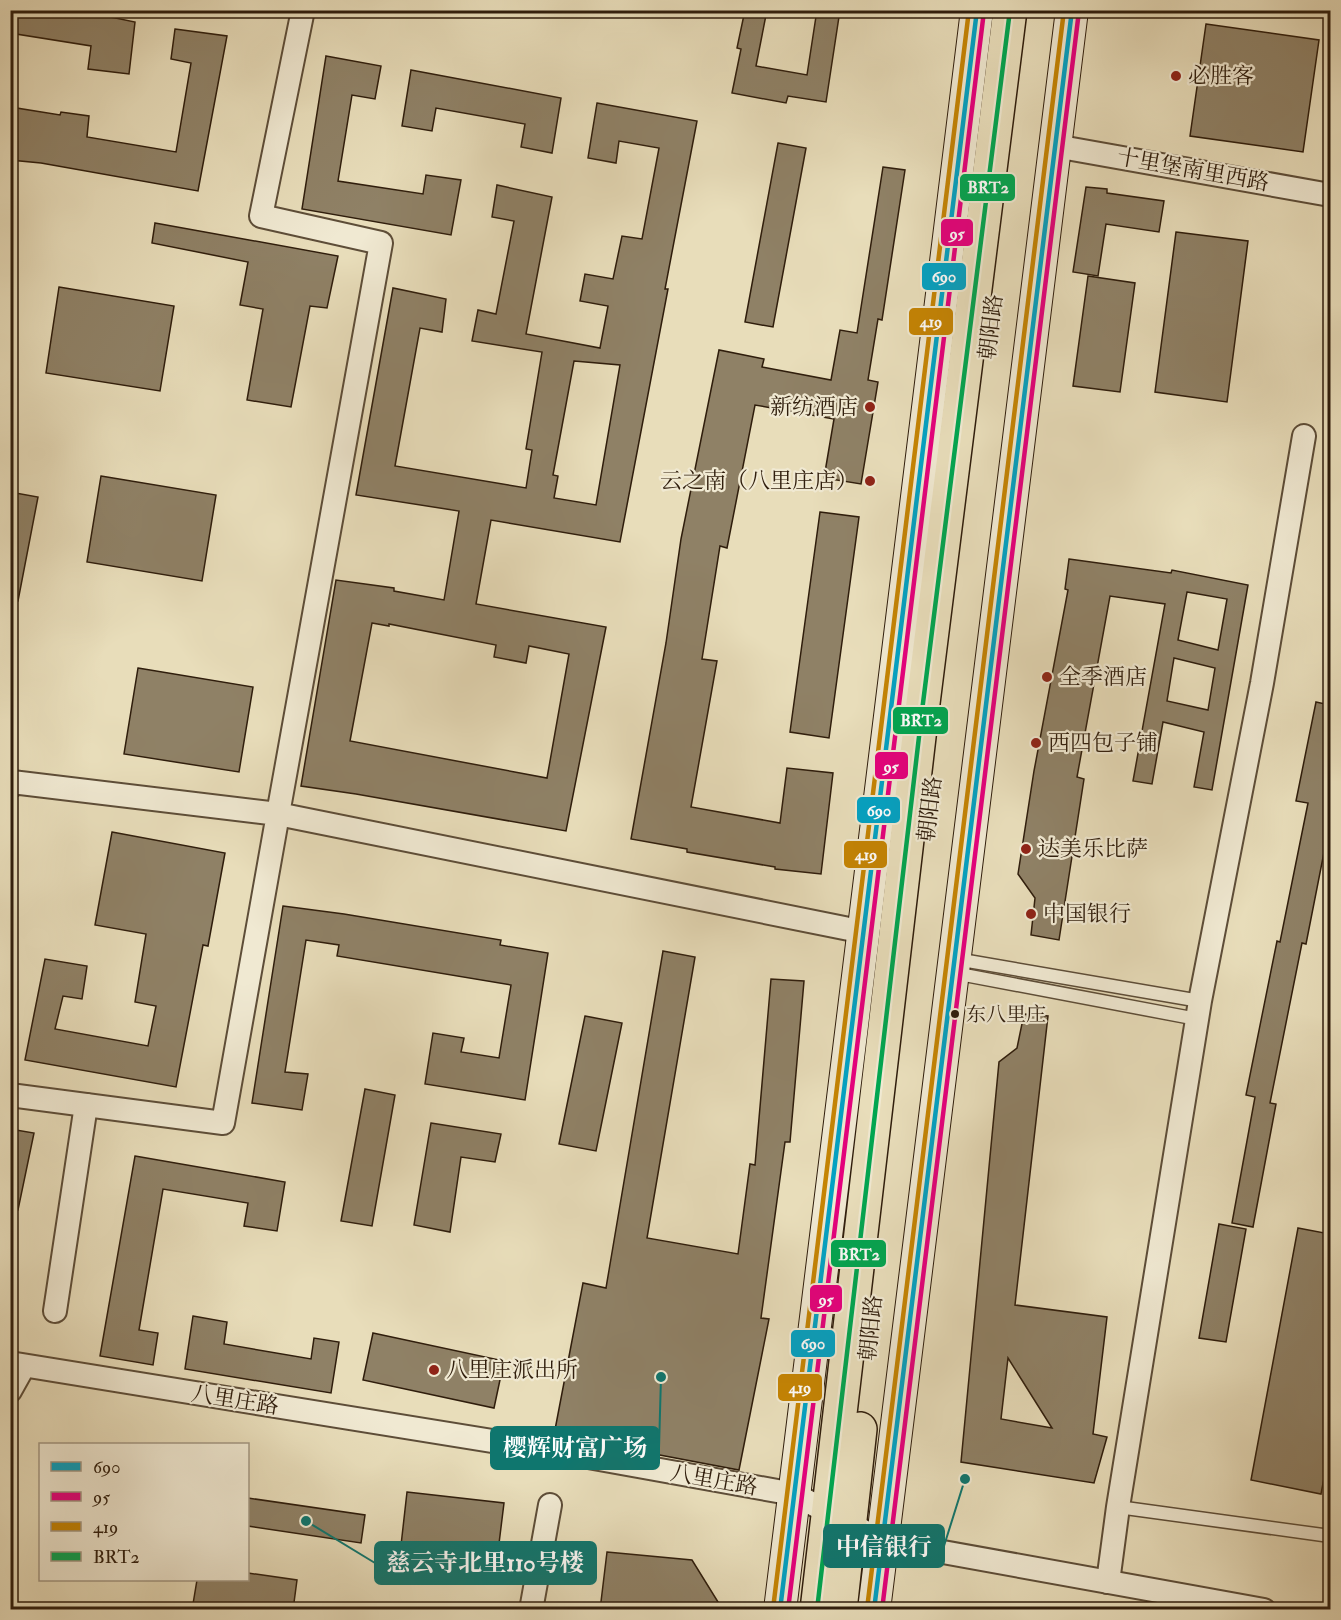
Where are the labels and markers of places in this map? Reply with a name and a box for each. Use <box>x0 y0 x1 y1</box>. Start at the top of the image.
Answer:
place label: 必胜客 <box>1188 62 1254 90</box>
marker: 必胜客 <box>1169 69 1183 83</box>
place label: 新纺酒店 <box>770 393 858 421</box>
marker: 新纺酒店 <box>863 400 877 414</box>
place label: 云之南（八里庄店） <box>660 467 858 495</box>
marker: 云之南（八里庄店） <box>863 474 877 488</box>
place label: 全季酒店 <box>1059 663 1147 691</box>
marker: 全季酒店 <box>1040 670 1054 684</box>
place label: 西四包子铺 <box>1048 729 1158 757</box>
marker: 西四包子铺 <box>1029 736 1043 750</box>
place label: 达美乐比萨 <box>1038 835 1148 863</box>
marker: 达美乐比萨 <box>1019 842 1033 856</box>
place label: 中国银行 <box>1043 900 1131 928</box>
marker: 中国银行 <box>1024 907 1038 921</box>
place label: 东八里庄 <box>966 1002 1046 1027</box>
marker: 东八里庄 <box>949 1008 961 1020</box>
place label: 八里庄派出所 <box>446 1356 578 1384</box>
marker: 八里庄派出所 <box>427 1363 441 1377</box>
callout: 樱辉财富广场 <box>491 1427 659 1469</box>
callout: 中信银行 <box>824 1525 944 1567</box>
callout: 慈云寺北里110号楼 <box>375 1542 596 1584</box>

